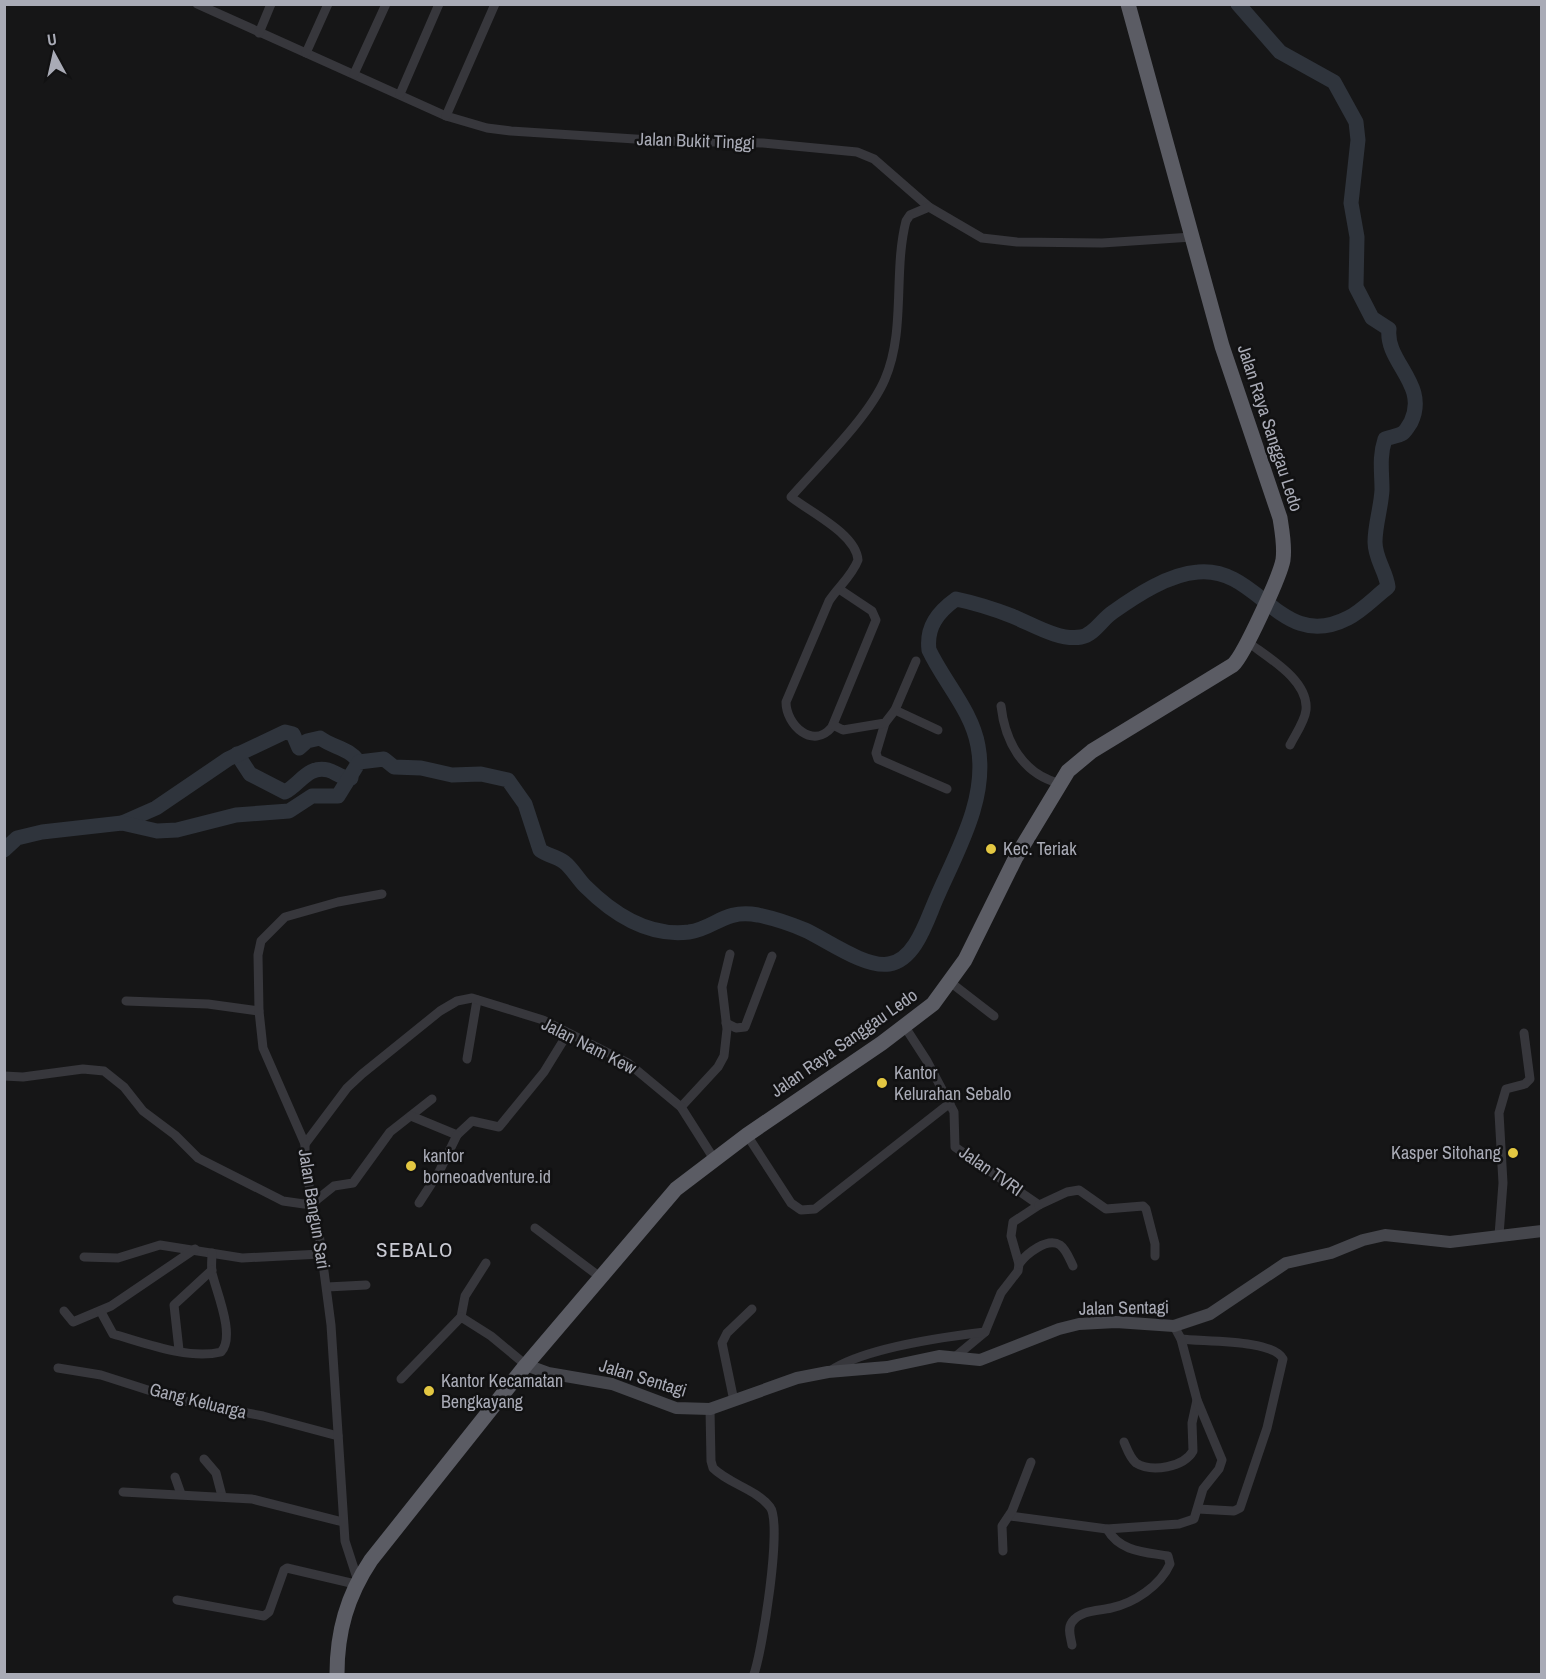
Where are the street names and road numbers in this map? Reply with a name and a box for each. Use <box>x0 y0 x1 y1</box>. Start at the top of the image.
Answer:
street label: Jalan Bukit Tinggi <box>636 126 756 155</box>
street label: Jalan Raya Sanggau Ledo <box>1232 341 1309 514</box>
street label: Jalan Raya Sanggau Ledo <box>765 982 922 1103</box>
street label: Jalan Nam Kew <box>538 1011 641 1080</box>
street label: Jalan TVRI <box>954 1139 1028 1202</box>
street label: Jalan Bangun Sari <box>293 1147 336 1271</box>
street label: Jalan Sentagi <box>1079 1294 1169 1321</box>
street label: Jalan Sentagi <box>596 1352 690 1403</box>
street label: Gang Keluarga <box>147 1376 249 1425</box>

